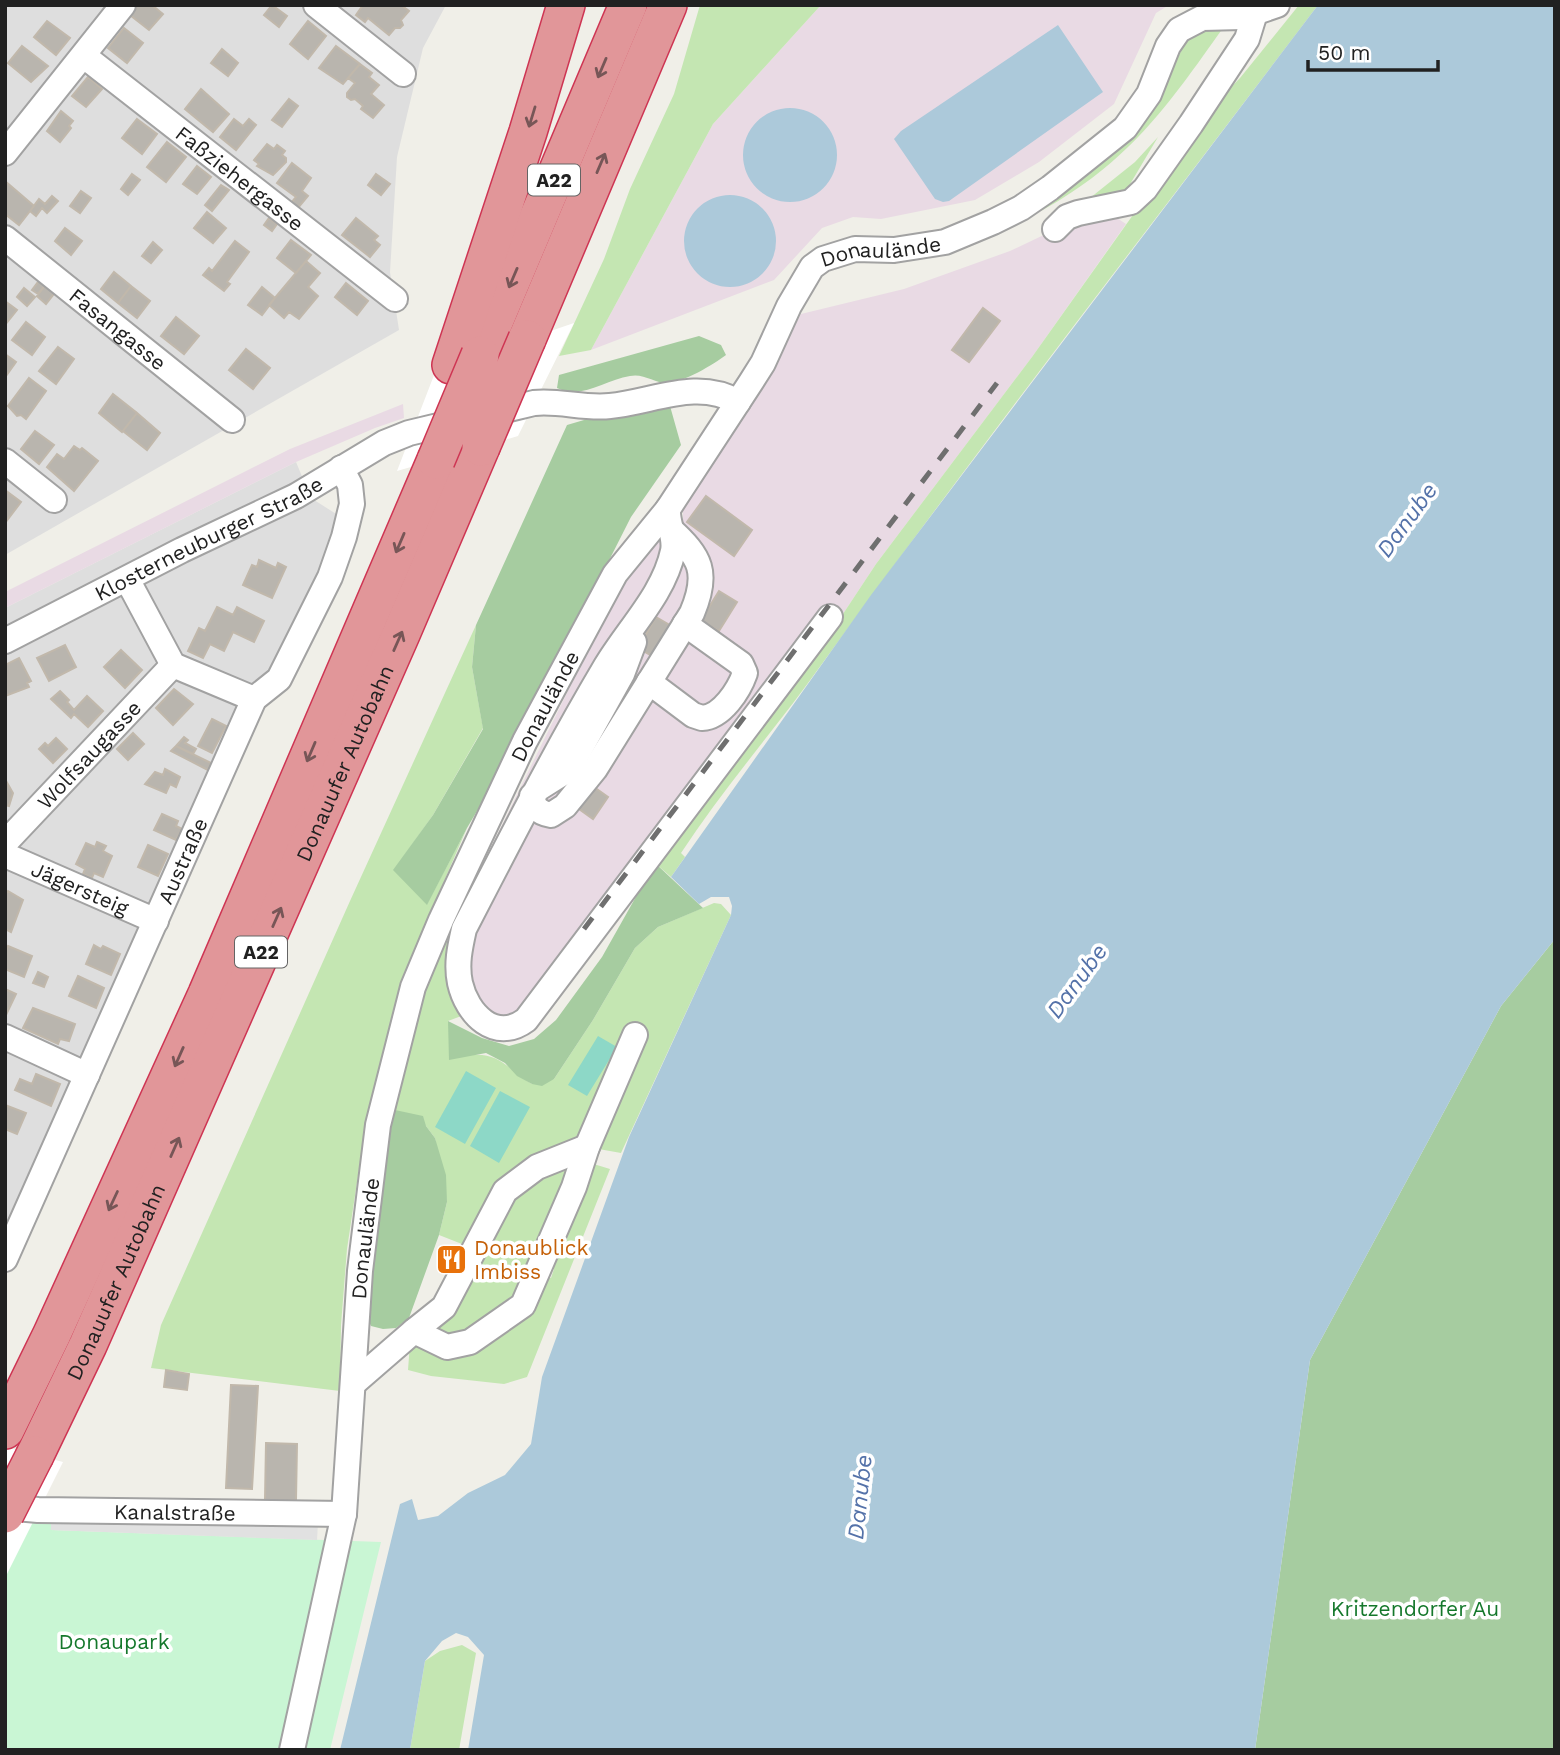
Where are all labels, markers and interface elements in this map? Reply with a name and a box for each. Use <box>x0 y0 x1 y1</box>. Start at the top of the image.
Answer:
scale bar <box>1308 28 1438 72</box>
text: 50 m <box>1318 40 1370 65</box>
one-way arrow <box>595 57 608 78</box>
one-way arrow <box>525 106 538 128</box>
street label: Faßziehergasse <box>171 120 309 236</box>
one-way arrow <box>595 153 608 174</box>
road number: A22 <box>528 164 580 196</box>
street label: Donaulände <box>817 230 943 272</box>
one-way arrow <box>506 266 519 288</box>
street label: Fasangasse <box>65 282 172 375</box>
street label: Klosterneuburger Straße <box>90 470 327 605</box>
water label: Danube <box>1371 478 1443 562</box>
one-way arrow <box>393 532 406 553</box>
one-way arrow <box>392 631 405 652</box>
street label: Donaulände <box>505 646 584 765</box>
street label: Donauufer Autobahn <box>290 661 398 865</box>
street label: Wolfsaugasse <box>32 695 146 814</box>
one-way arrow <box>303 741 316 763</box>
street label: Austraße <box>152 814 212 908</box>
street label: Jägersteig <box>28 856 133 920</box>
one-way arrow <box>271 906 284 928</box>
road number: A22 <box>235 936 287 968</box>
water label: Danube <box>1041 939 1113 1023</box>
one-way arrow <box>172 1045 185 1067</box>
one-way arrow <box>169 1137 182 1158</box>
street label: Donaulände <box>346 1176 384 1300</box>
street label: Donauufer Autobahn <box>61 1180 170 1384</box>
one-way arrow <box>106 1191 119 1212</box>
place label: Donaublick Imbiss <box>474 1235 589 1284</box>
restaurant icon: Donaublick Imbiss <box>434 1242 468 1276</box>
water label: Danube <box>842 1453 878 1541</box>
street label: Kanalstraße <box>114 1498 236 1525</box>
park label: Kritzendorfer Au <box>1331 1596 1499 1621</box>
park label: Donaupark <box>58 1629 170 1654</box>

